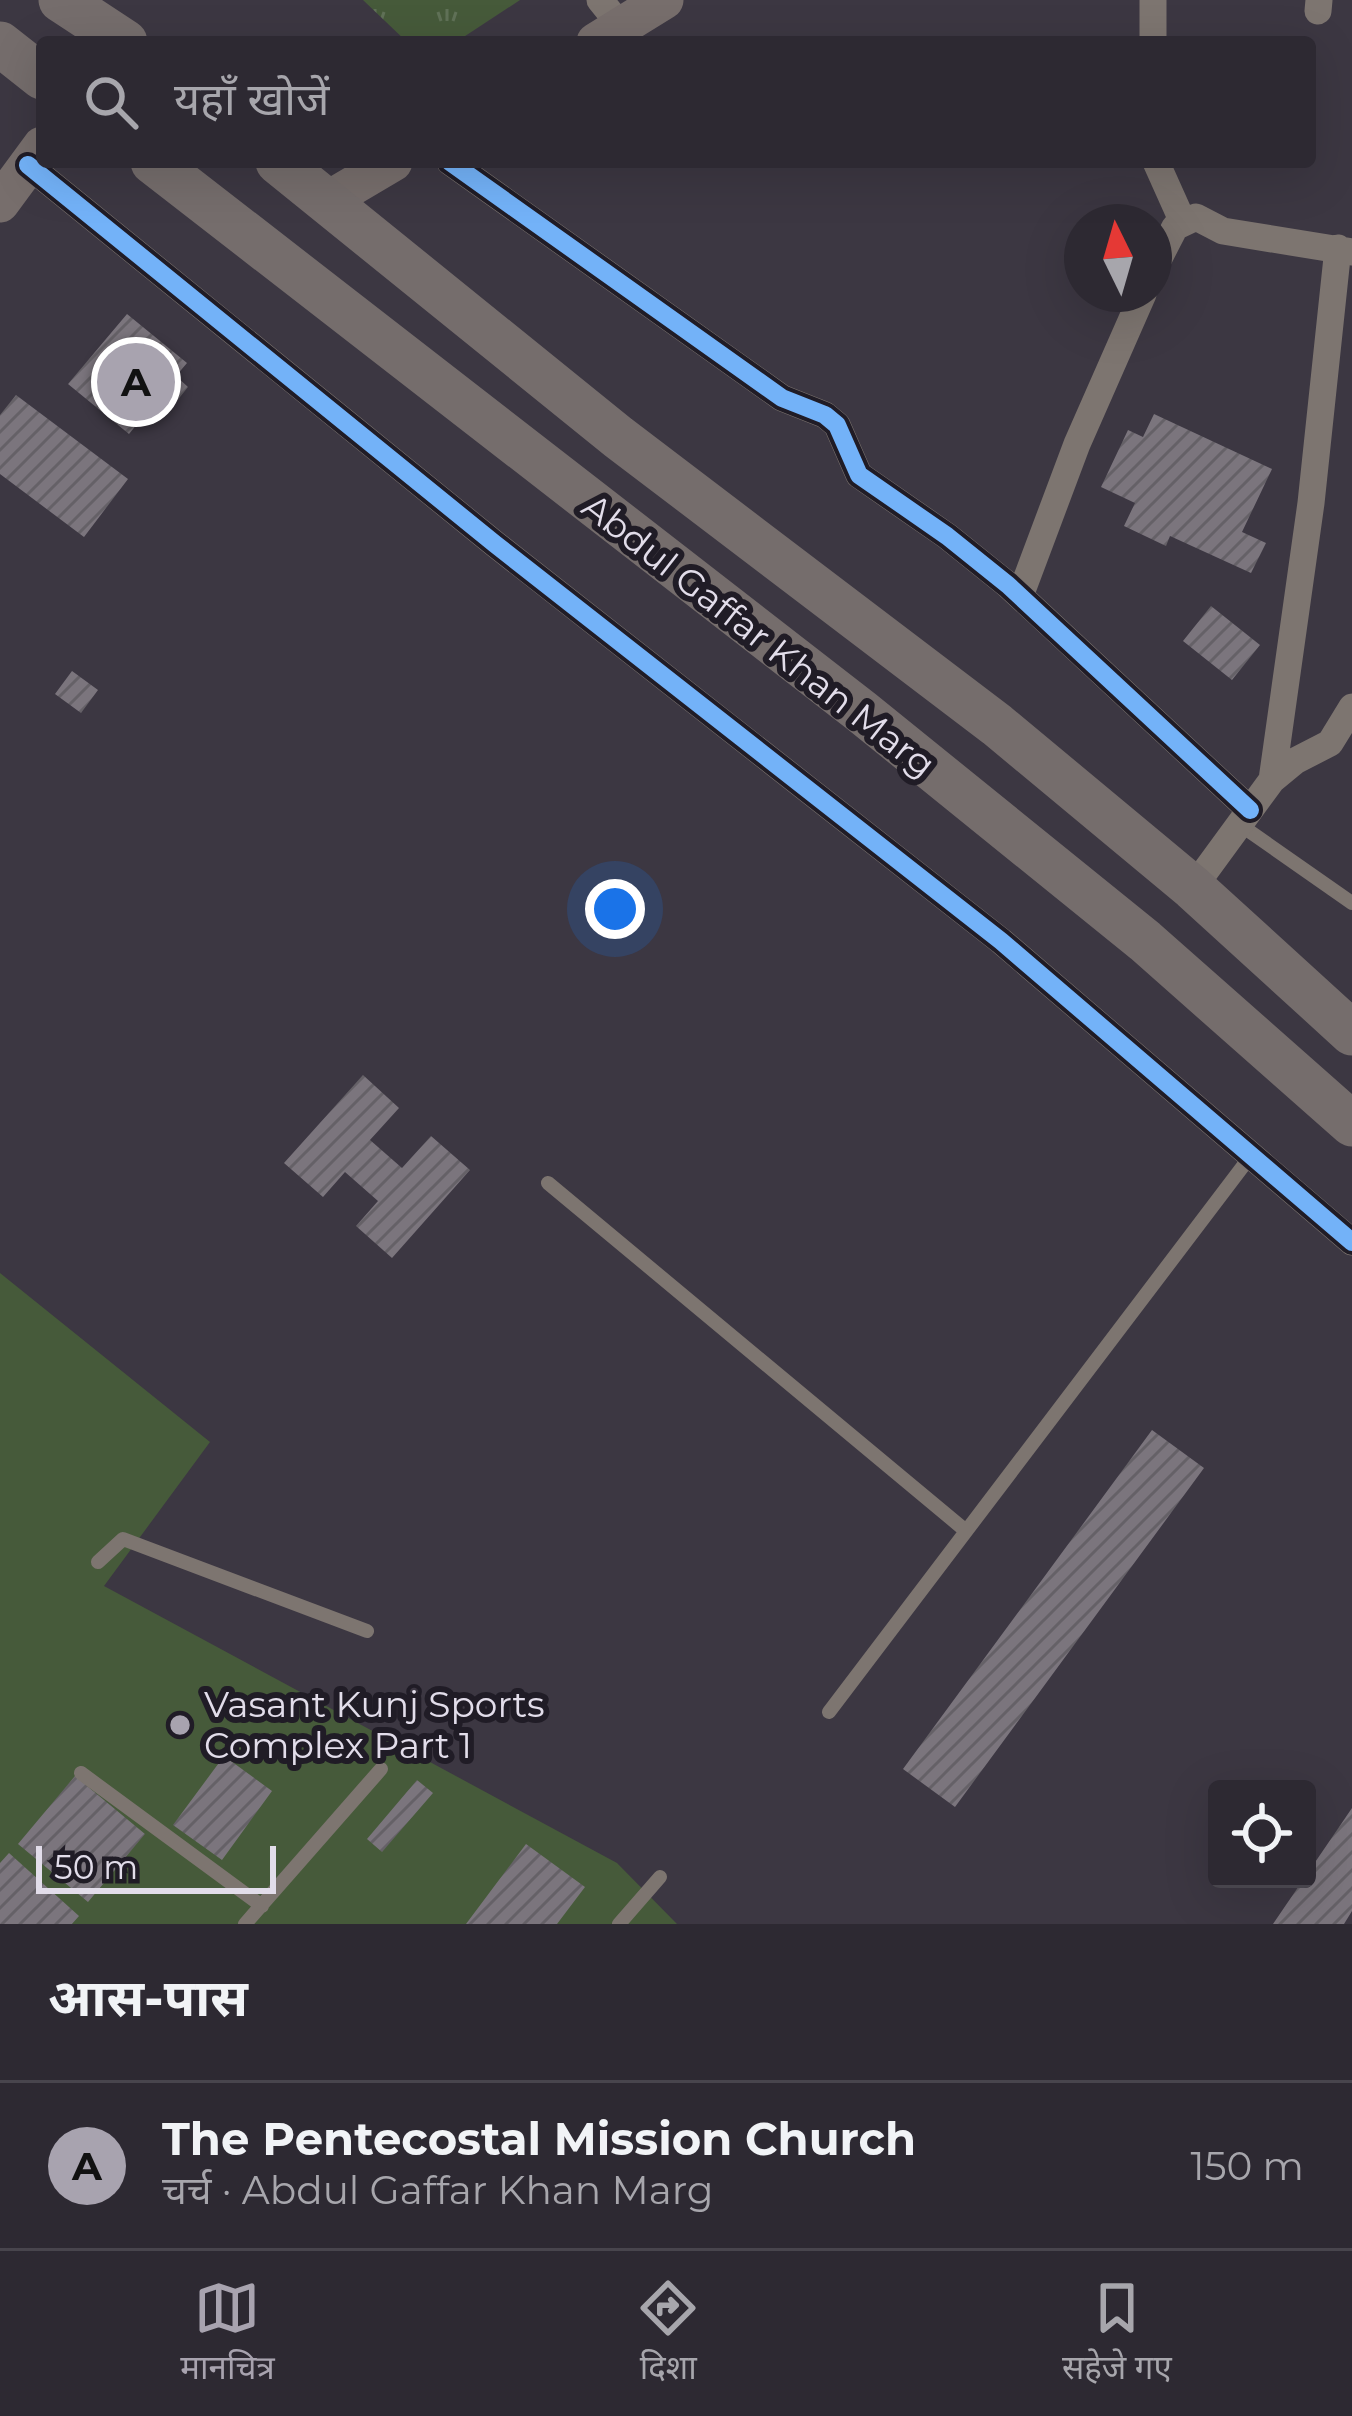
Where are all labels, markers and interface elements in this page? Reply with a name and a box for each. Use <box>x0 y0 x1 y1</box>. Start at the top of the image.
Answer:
search box <box>36 36 1316 168</box>
icon: search <box>78 69 144 135</box>
text: यहाँ खोजें <box>174 71 329 126</box>
north arrow <box>1064 204 1172 312</box>
pin: A <box>97 337 175 427</box>
street label: Abdul Gaffar Khan Marg <box>574 484 944 786</box>
your location <box>585 879 645 939</box>
place label: Vasant Kunj Sports Complex Part 1 <box>204 1682 545 1767</box>
marker: Vasant Kunj Sports Complex Part 1 <box>167 1712 193 1738</box>
map controls <box>1208 1780 1316 1888</box>
button: locate <box>1208 1780 1316 1888</box>
scale bar <box>36 1840 276 1893</box>
text: 50 m <box>54 1847 138 1887</box>
text: आस-पास <box>48 1967 248 2029</box>
text: The Pentecostal Mission Church <box>162 2111 916 2166</box>
text: A <box>72 2142 102 2190</box>
text: 150 m <box>1190 2142 1304 2190</box>
text: चर्च · Abdul Gaffar Khan Marg <box>162 2166 714 2214</box>
tab: मानचित्र <box>180 2275 275 2392</box>
tab: दिशा <box>635 2275 701 2392</box>
tab: सहेजे गए <box>1062 2275 1172 2392</box>

